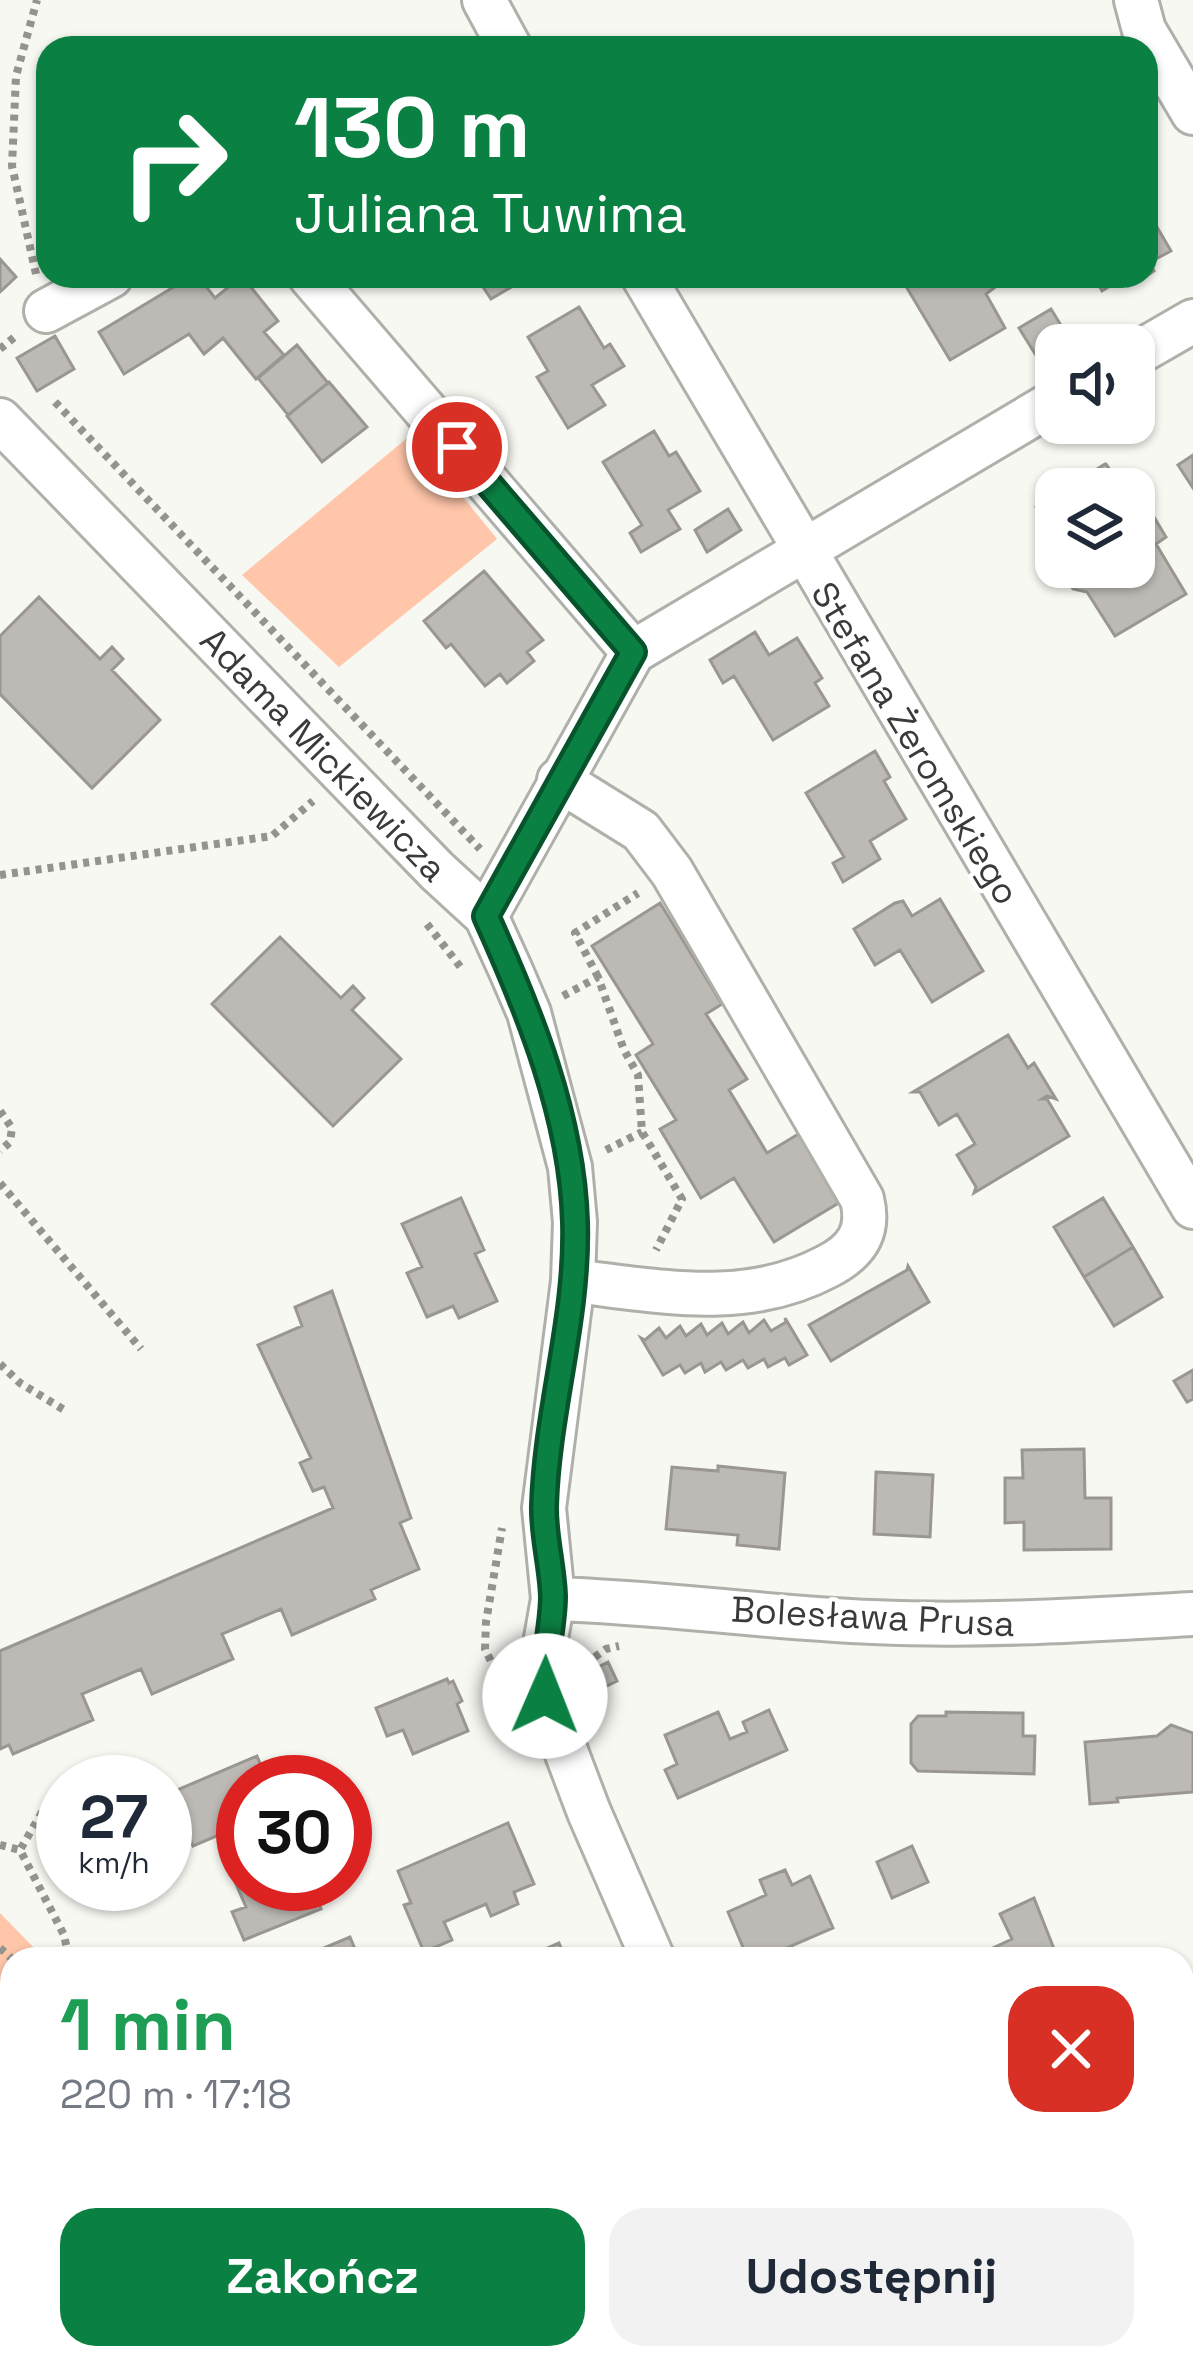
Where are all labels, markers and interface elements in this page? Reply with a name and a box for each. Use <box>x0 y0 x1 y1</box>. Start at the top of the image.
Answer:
text: 130 m <box>294 74 531 182</box>
icon: right <box>96 84 252 240</box>
text: Juliana Tuwima <box>294 179 687 248</box>
map controls <box>1035 324 1155 588</box>
button: sound <box>1035 324 1155 444</box>
pin <box>406 396 508 498</box>
icon: arrive <box>424 414 490 480</box>
button: layers <box>1035 468 1155 588</box>
street label: Stefana Żeromskiego <box>801 574 1030 913</box>
street label: Adama Mickiewicza <box>190 618 457 892</box>
street label: Bolesława Prusa <box>730 1587 1016 1647</box>
position arrow <box>482 1633 608 1759</box>
speed limit sign: 30 <box>216 1755 372 1911</box>
text: 27 <box>80 1779 148 1856</box>
text: km/h <box>78 1843 150 1882</box>
text: 1 min <box>60 1979 236 2071</box>
button: close <box>1008 1986 1134 2112</box>
text: 220 m · 17:18 <box>60 2070 292 2119</box>
button: Zakończ <box>60 2208 585 2346</box>
button: Udostępnij <box>609 2208 1134 2346</box>

